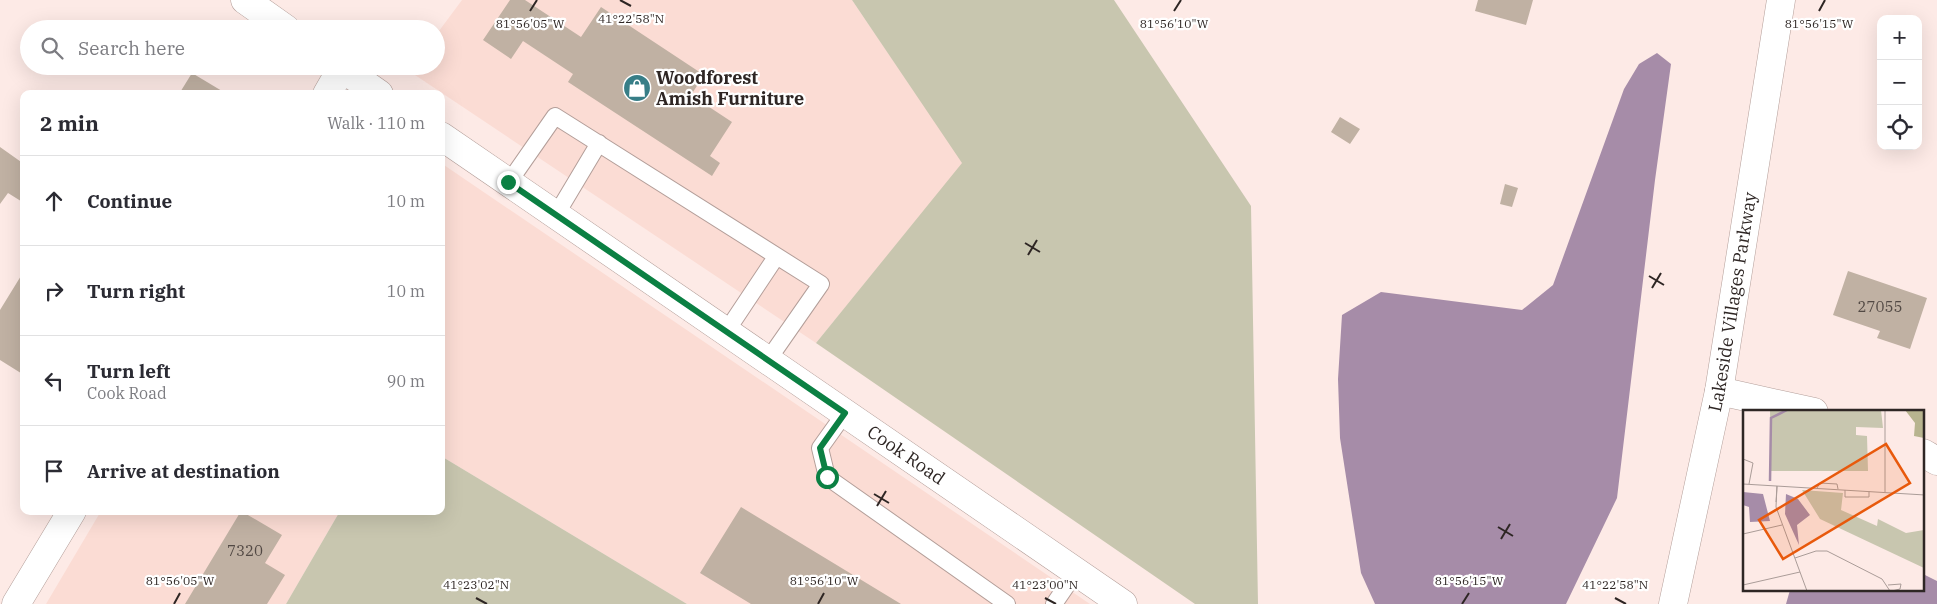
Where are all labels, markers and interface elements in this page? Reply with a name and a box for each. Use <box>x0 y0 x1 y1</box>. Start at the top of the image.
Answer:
text: 41°22'58"N <box>598 11 664 26</box>
map controls <box>1877 15 1922 150</box>
button: + <box>1877 15 1922 60</box>
text: 81°56'05"W <box>496 16 565 31</box>
text: 81°56'10"W <box>1140 16 1209 31</box>
text: 81°56'15"W <box>1785 16 1854 31</box>
search box <box>20 20 445 75</box>
icon: search <box>38 34 66 62</box>
text: Search here <box>78 36 185 60</box>
button: − <box>1877 60 1922 105</box>
place label: Woodforest Amish Furniture <box>656 66 804 110</box>
shop icon: Woodforest Amish Furniture <box>622 73 652 103</box>
button: locate <box>1877 105 1922 150</box>
text: 2 min <box>40 109 99 137</box>
text: Walk · 110 m <box>327 113 425 133</box>
route end <box>497 171 520 194</box>
icon: ahead <box>40 187 68 215</box>
text: Continue <box>87 189 172 213</box>
street label: Lakeside Villages Parkway <box>1703 190 1761 414</box>
text: 10 m <box>387 191 425 211</box>
icon: right <box>40 277 68 305</box>
text: Turn right <box>87 279 185 303</box>
text: 10 m <box>387 281 425 301</box>
house number: 27055 <box>1857 297 1903 316</box>
text: Turn left <box>87 359 170 383</box>
icon: left <box>40 367 68 395</box>
text: 90 m <box>387 371 425 391</box>
text: Cook Road <box>87 383 167 403</box>
inset map <box>1743 410 1924 592</box>
street label: Cook Road <box>863 420 950 490</box>
icon: arrive <box>40 457 68 485</box>
text: Arrive at destination <box>87 459 280 483</box>
route start <box>816 466 839 489</box>
house number: 7320 <box>227 541 263 560</box>
text: 81°56'05"W <box>146 573 215 588</box>
text: 81°56'10"W <box>790 573 859 588</box>
text: 81°56'15"W <box>1435 573 1504 588</box>
text: 41°23'02"N <box>443 577 509 592</box>
text: 41°23'00"N <box>1012 577 1078 592</box>
text: 41°22'58"N <box>1582 577 1648 592</box>

